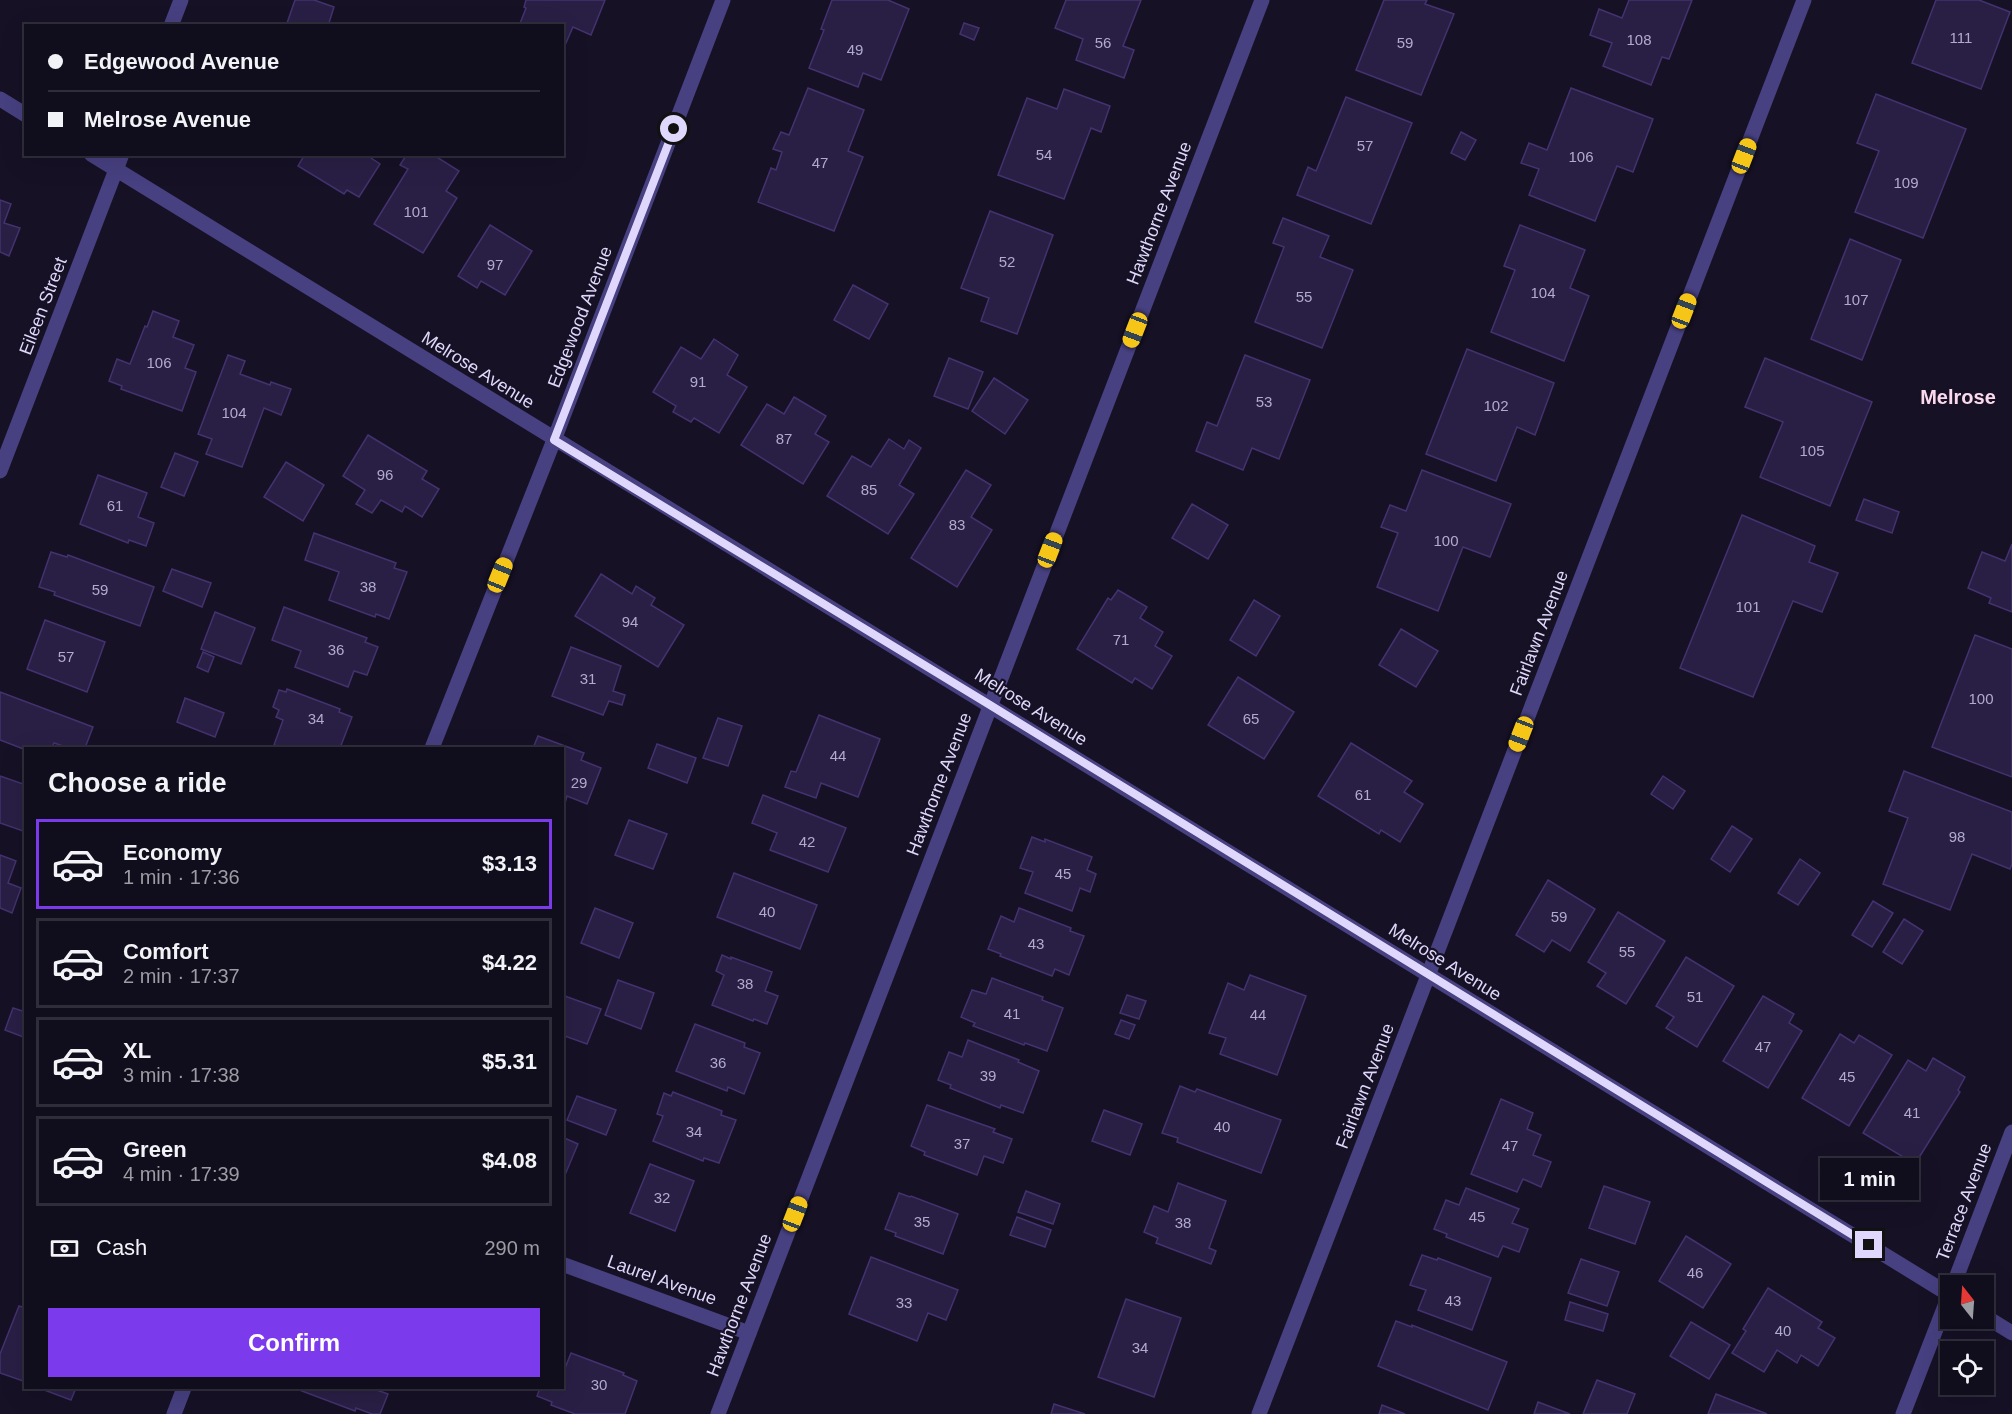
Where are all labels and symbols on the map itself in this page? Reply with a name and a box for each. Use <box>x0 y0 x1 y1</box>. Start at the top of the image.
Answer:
house number: 111 <box>1950 29 1972 46</box>
house number: 108 <box>1626 31 1652 48</box>
house number: 56 <box>1095 34 1111 51</box>
house number: 59 <box>1397 34 1413 51</box>
house number: 49 <box>847 41 863 58</box>
route start <box>660 115 687 142</box>
car <box>1729 136 1759 176</box>
house number: 57 <box>1357 137 1373 154</box>
street label: Hawthorne Avenue <box>1122 139 1196 287</box>
house number: 54 <box>1036 146 1052 163</box>
house number: 106 <box>1568 148 1594 165</box>
house number: 47 <box>812 154 828 171</box>
house number: 109 <box>1893 174 1919 191</box>
house number: 101 <box>403 203 429 220</box>
street label: Edgewood Avenue <box>544 243 616 391</box>
house number: 52 <box>999 253 1015 270</box>
street label: Eileen Street <box>15 254 71 358</box>
house number: 97 <box>487 256 503 273</box>
house number: 104 <box>1530 284 1556 301</box>
house number: 55 <box>1296 288 1312 305</box>
car <box>1669 291 1699 331</box>
house number: 107 <box>1843 291 1869 308</box>
car <box>1120 310 1150 350</box>
street label: Melrose Avenue <box>418 327 538 413</box>
house number: 106 <box>146 354 172 371</box>
house number: 91 <box>690 373 706 390</box>
district label: Melrose <box>1920 386 1996 408</box>
house number: 53 <box>1256 393 1272 410</box>
house number: 102 <box>1483 397 1509 414</box>
house number: 104 <box>221 404 247 421</box>
house number: 87 <box>776 430 792 447</box>
house number: 105 <box>1799 442 1825 459</box>
house number: 96 <box>377 466 393 483</box>
house number: 85 <box>861 481 877 498</box>
house number: 61 <box>107 497 123 514</box>
house number: 83 <box>949 516 965 533</box>
car <box>1035 530 1065 570</box>
house number: 100 <box>1433 532 1459 549</box>
car <box>485 555 515 595</box>
street label: Fairlawn Avenue <box>1506 567 1572 699</box>
house number: 38 <box>360 578 376 595</box>
house number: 59 <box>92 581 108 598</box>
house number: 101 <box>1735 598 1761 615</box>
house number: 94 <box>622 613 638 630</box>
house number: 71 <box>1113 631 1129 648</box>
house number: 36 <box>328 641 344 658</box>
house number: 57 <box>58 648 74 665</box>
street label: Melrose Avenue <box>971 664 1091 750</box>
house number: 31 <box>580 670 596 687</box>
house number: 100 <box>1968 690 1994 707</box>
house number: 34 <box>308 710 324 727</box>
street label: Hawthorne Avenue <box>902 710 976 858</box>
house number: 65 <box>1243 710 1259 727</box>
car <box>1506 714 1536 754</box>
house number: 44 <box>830 747 846 764</box>
house number: 29 <box>571 774 587 791</box>
house number: 61 <box>1355 786 1371 803</box>
house number: 98 <box>1949 828 1965 845</box>
house number: 42 <box>799 833 815 850</box>
house number: 45 <box>1055 865 1071 882</box>
house number: 40 <box>759 903 775 920</box>
house number: 59 <box>1551 908 1567 925</box>
street label: Melrose Avenue <box>1385 919 1505 1005</box>
house number: 43 <box>1028 935 1044 952</box>
house number: 55 <box>1619 943 1635 960</box>
house number: 38 <box>737 975 753 992</box>
house number: 51 <box>1687 988 1703 1005</box>
house number: 41 <box>1004 1005 1020 1022</box>
house number: 44 <box>1250 1006 1266 1023</box>
street label: Fairlawn Avenue <box>1332 1020 1398 1152</box>
house number: 47 <box>1755 1038 1771 1055</box>
house number: 36 <box>710 1054 726 1071</box>
house number: 39 <box>980 1067 996 1084</box>
house number: 45 <box>1839 1068 1855 1085</box>
house number: 41 <box>1904 1104 1920 1121</box>
house number: 40 <box>1214 1118 1230 1135</box>
house number: 34 <box>686 1123 702 1140</box>
house number: 37 <box>954 1135 970 1152</box>
house number: 47 <box>1502 1137 1518 1154</box>
street label: Terrace Avenue <box>1932 1140 1996 1264</box>
callout: 1 min <box>1820 1158 1918 1200</box>
house number: 32 <box>654 1189 670 1206</box>
car <box>780 1194 810 1234</box>
house number: 45 <box>1469 1208 1485 1225</box>
house number: 35 <box>914 1213 930 1230</box>
house number: 38 <box>1175 1214 1191 1231</box>
street label: Hawthorne Avenue <box>702 1231 776 1379</box>
route end <box>1855 1231 1882 1258</box>
street label: Laurel Avenue <box>605 1251 719 1309</box>
house number: 46 <box>1687 1264 1703 1281</box>
north arrow <box>1940 1275 1994 1329</box>
house number: 43 <box>1445 1292 1461 1309</box>
house number: 33 <box>896 1294 912 1311</box>
house number: 40 <box>1775 1322 1791 1339</box>
house number: 34 <box>1132 1339 1148 1356</box>
house number: 30 <box>591 1376 607 1393</box>

